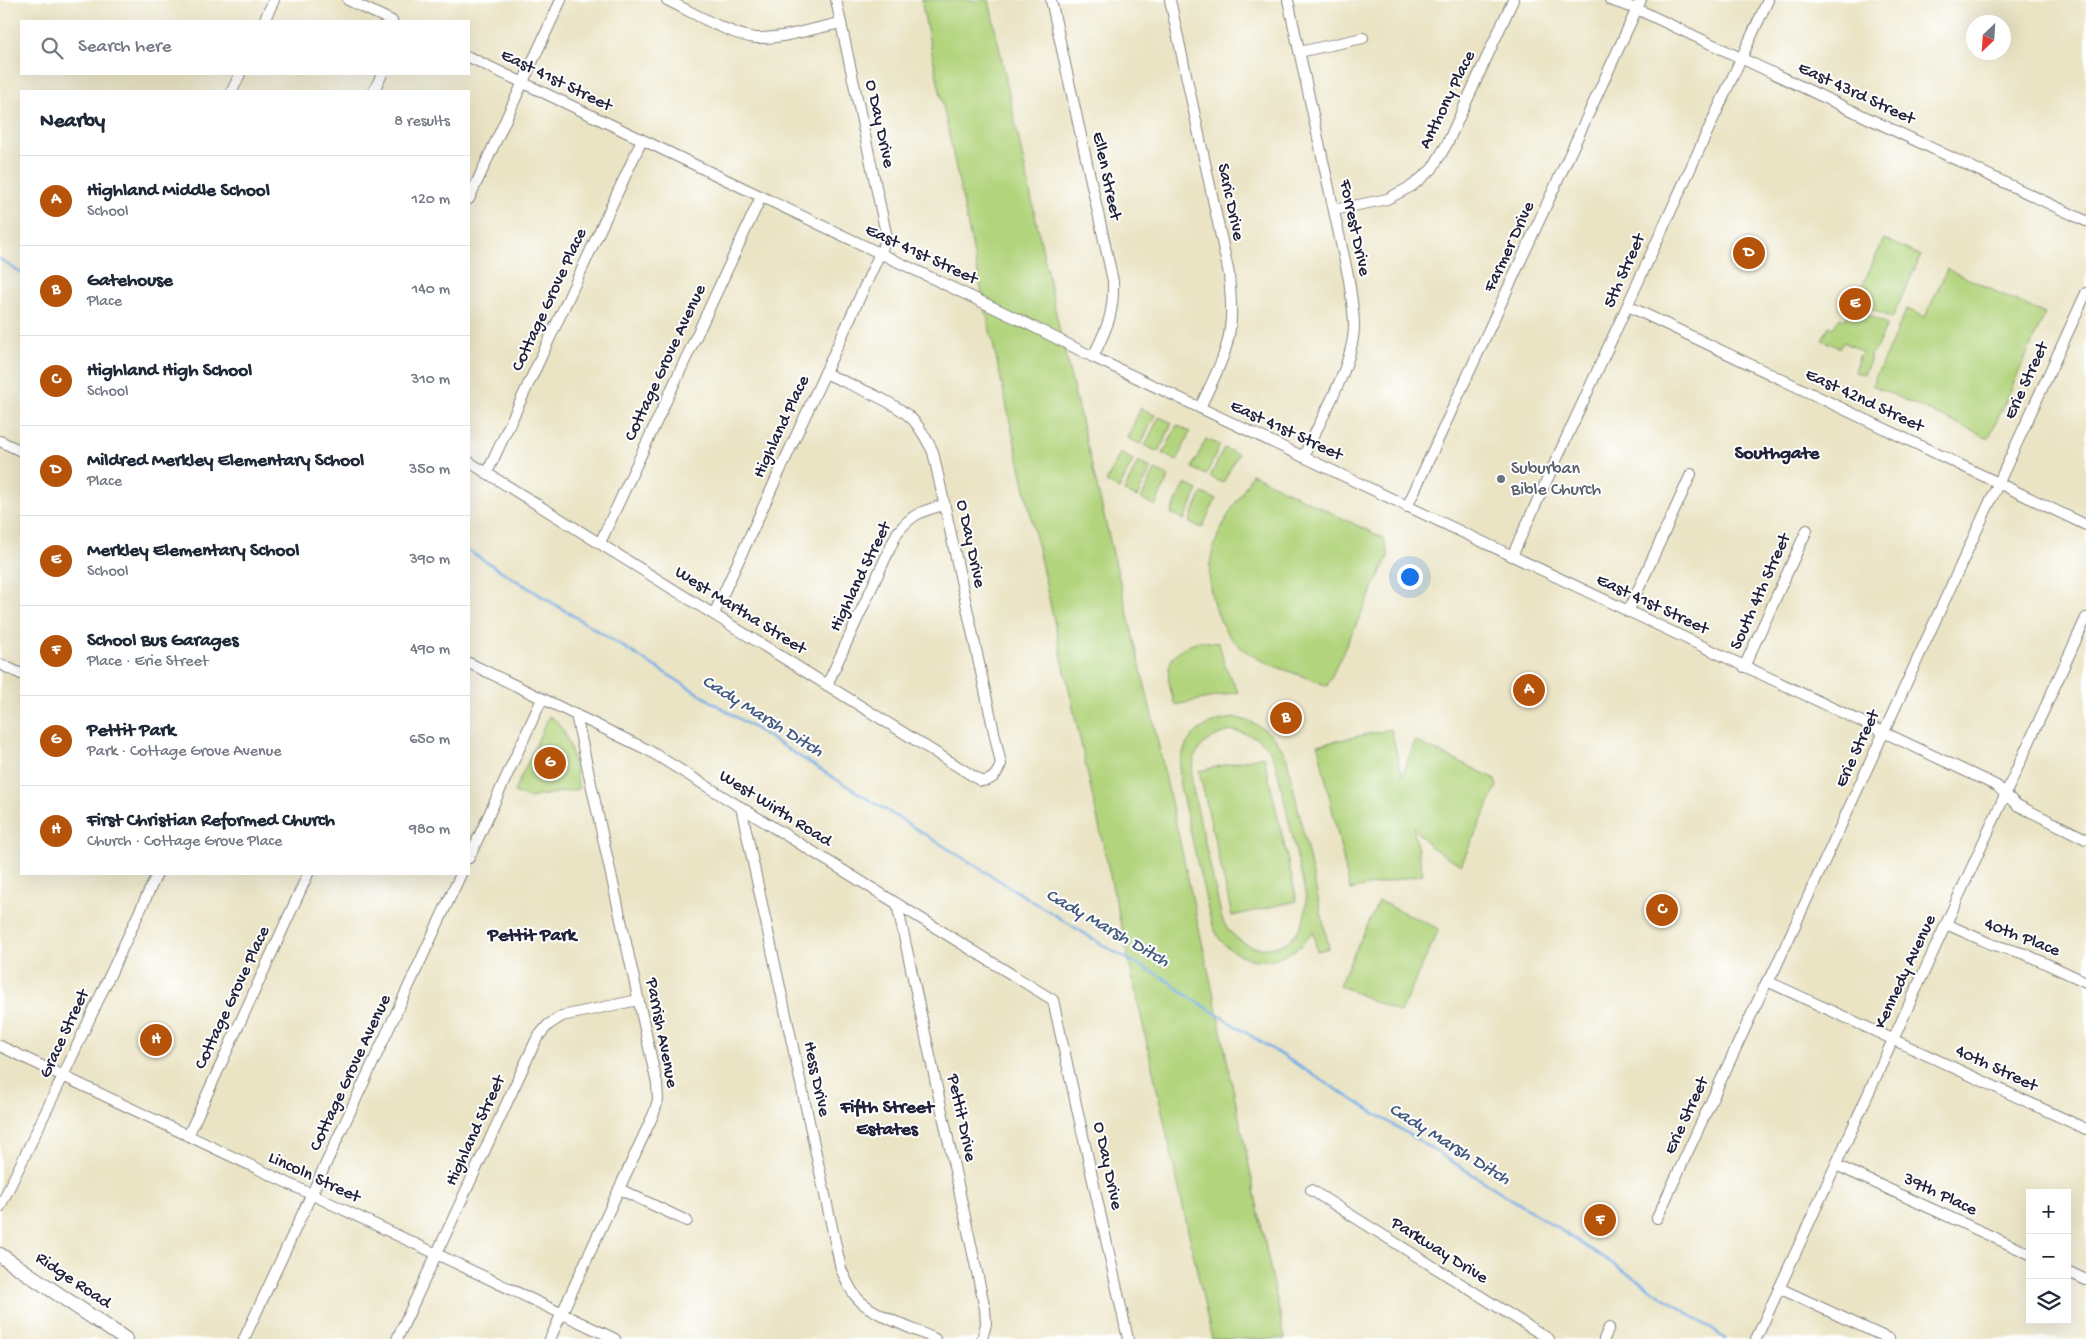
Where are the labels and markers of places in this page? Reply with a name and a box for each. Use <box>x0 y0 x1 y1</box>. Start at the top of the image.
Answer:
pin: D <box>1733 234 1765 272</box>
pin: E <box>1839 285 1871 323</box>
place label: Suburban Bible Church <box>1510 459 1601 501</box>
marker: Suburban Bible Church <box>1495 473 1507 485</box>
pin: A <box>1513 671 1545 709</box>
pin: B <box>1270 699 1302 737</box>
pin: G <box>534 744 566 782</box>
pin: C <box>1646 891 1678 929</box>
pin: H <box>140 1021 172 1059</box>
pin: F <box>1584 1201 1616 1239</box>

